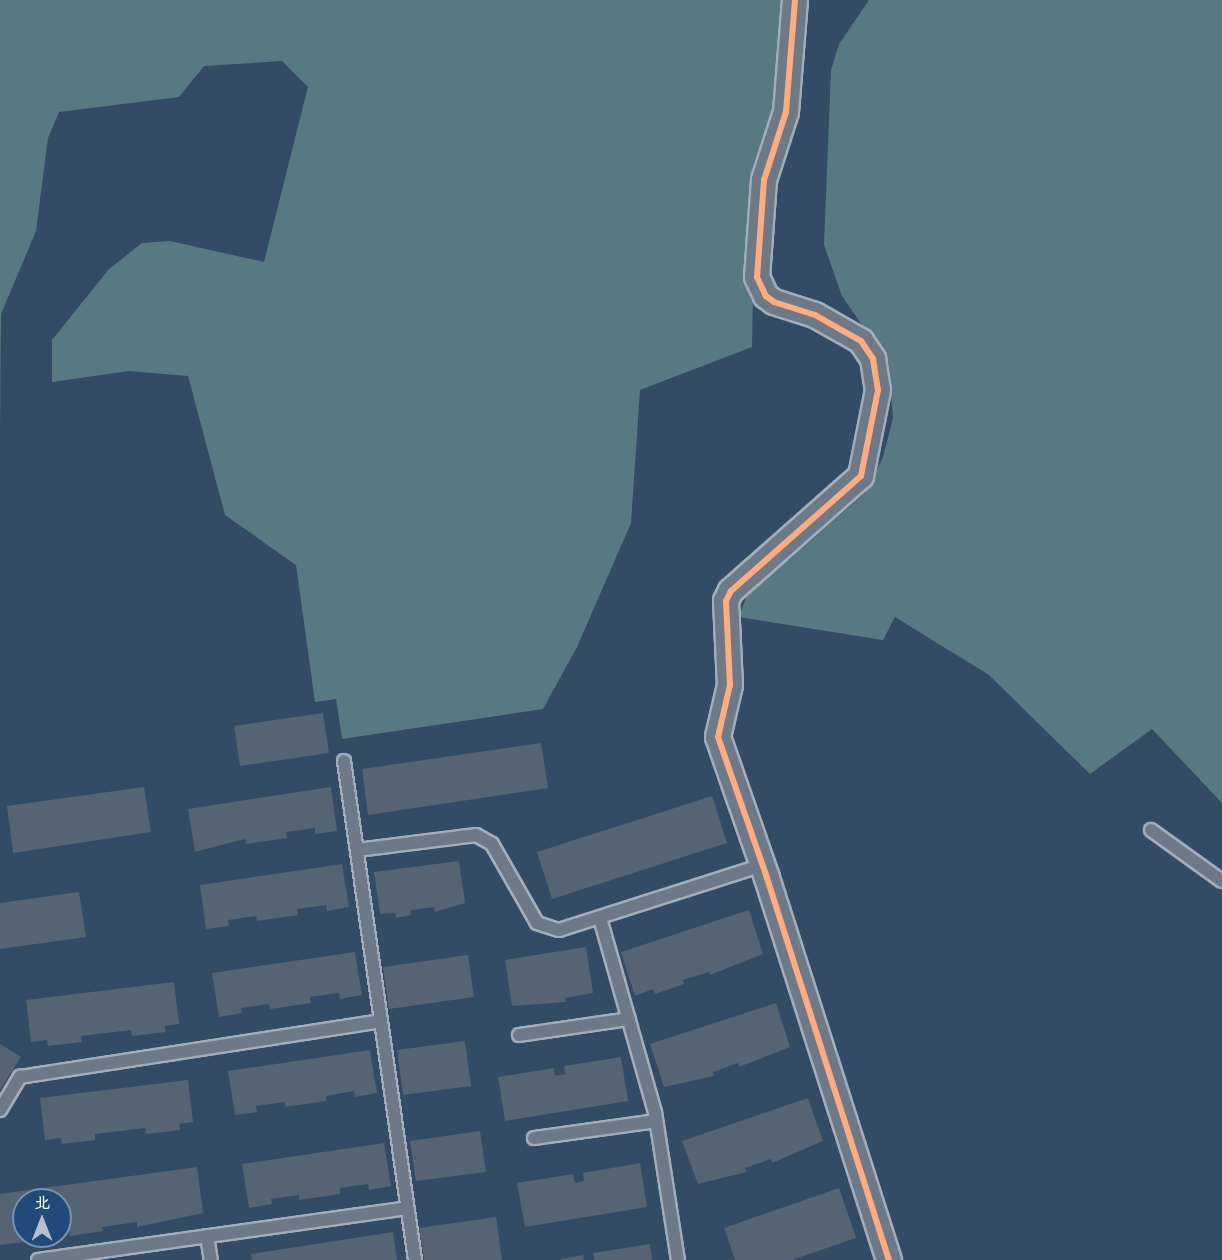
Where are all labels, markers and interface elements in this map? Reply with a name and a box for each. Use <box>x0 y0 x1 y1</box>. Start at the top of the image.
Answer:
north arrow <box>12 1188 72 1248</box>
text: 北 <box>34 1192 50 1212</box>

